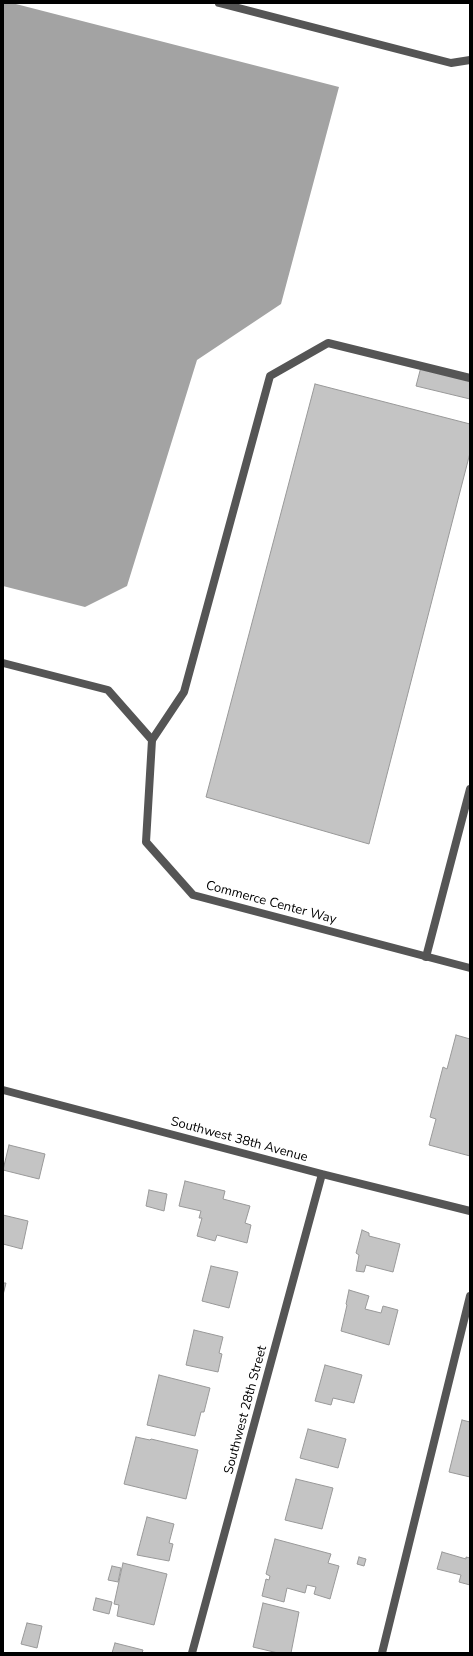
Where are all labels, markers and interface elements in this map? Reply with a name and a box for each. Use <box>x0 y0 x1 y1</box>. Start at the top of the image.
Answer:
street label: Commerce Center Way <box>204 878 338 928</box>
street label: Southwest 38th Avenue <box>169 1114 309 1166</box>
street label: Southwest 28th Street <box>221 1344 271 1476</box>

